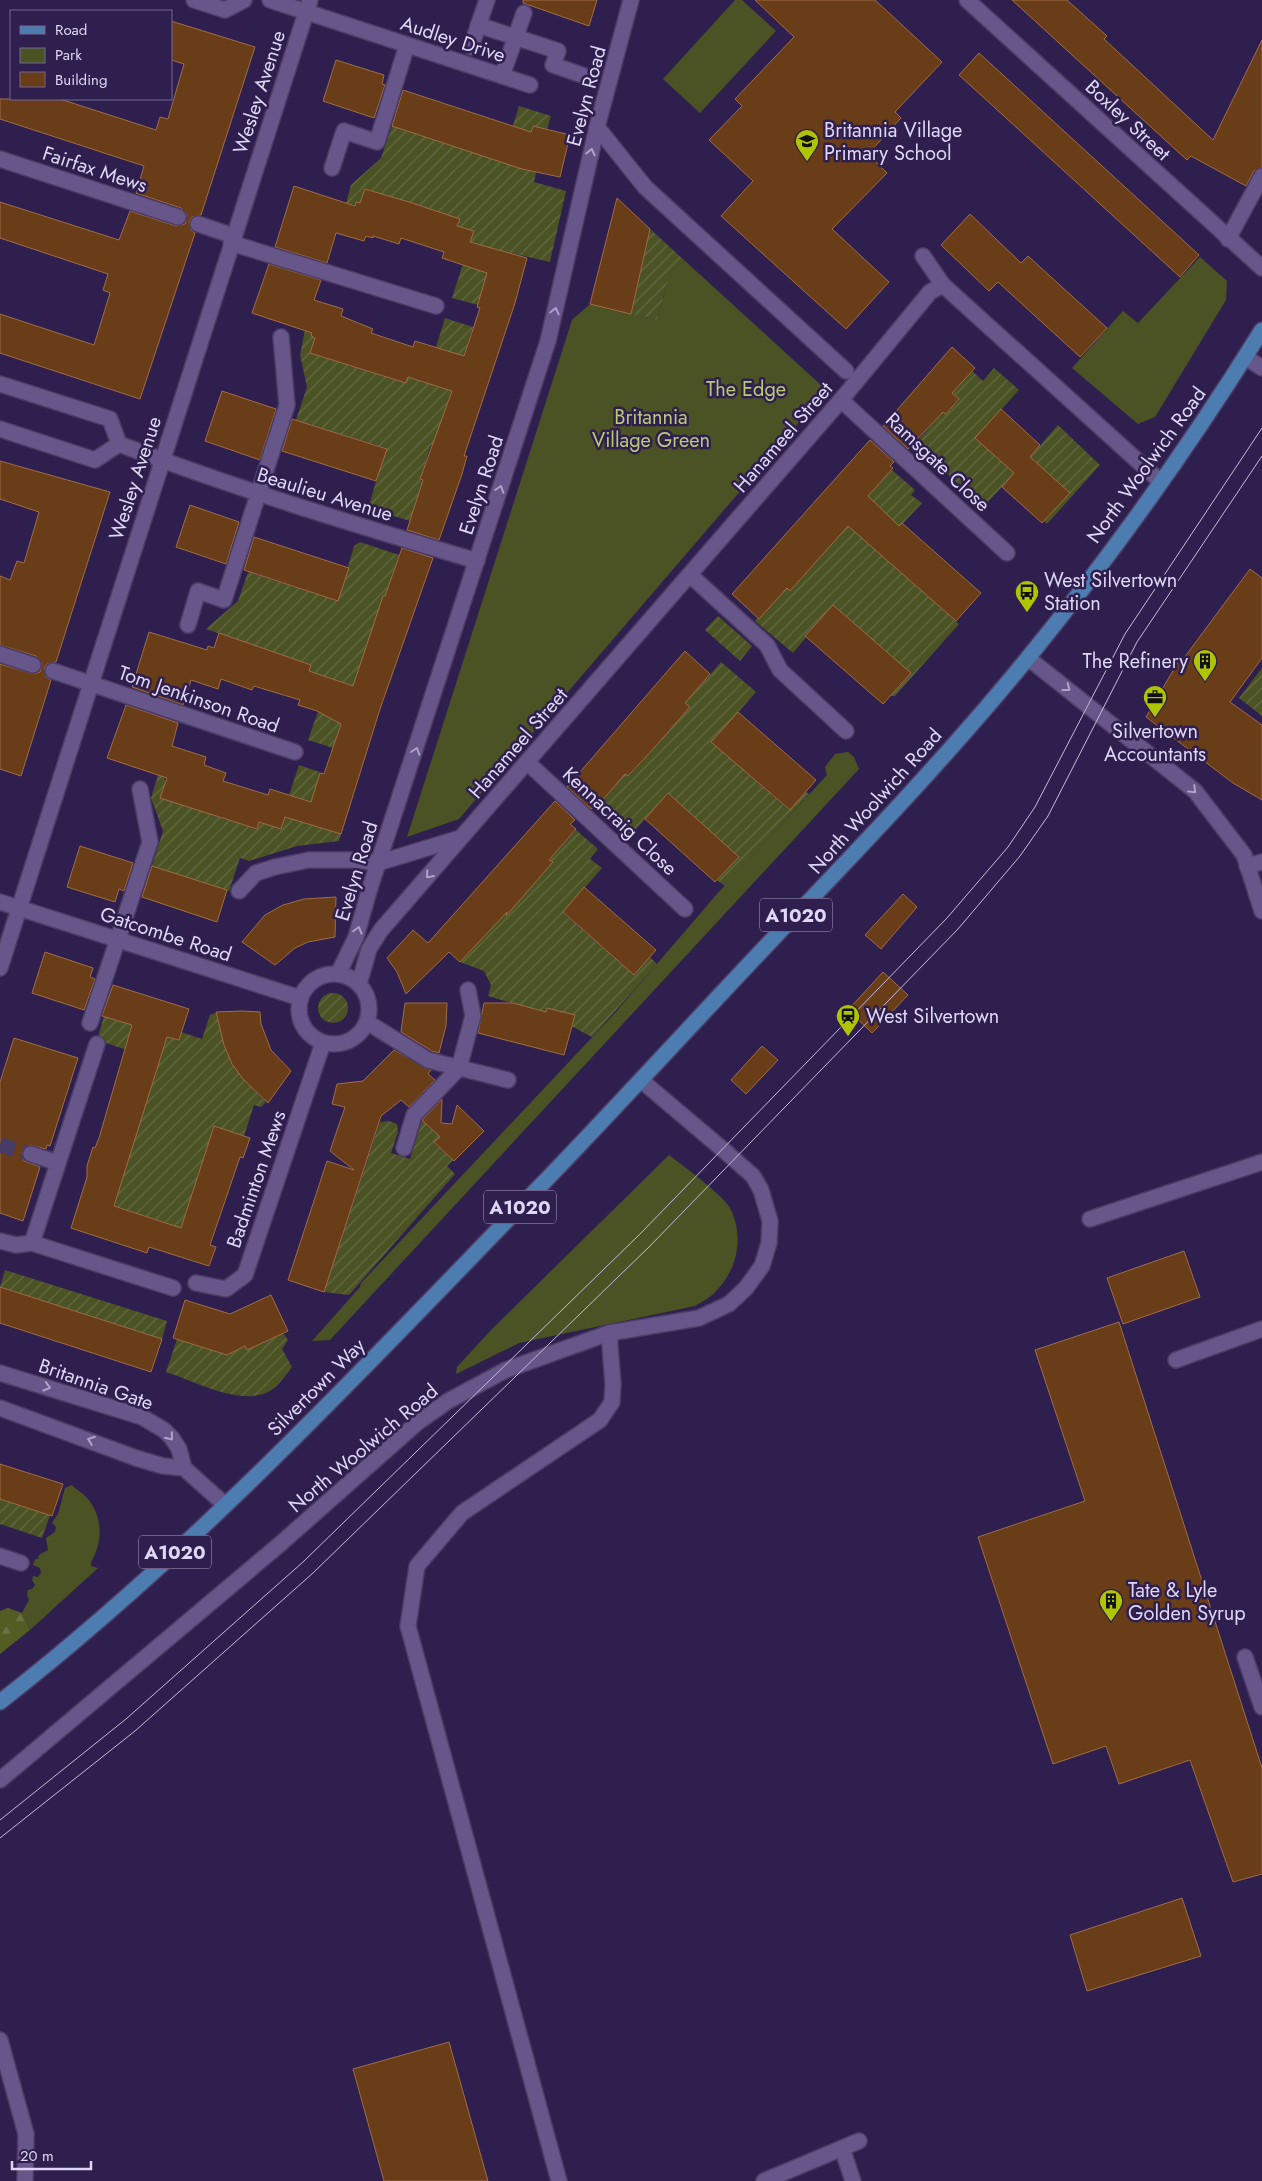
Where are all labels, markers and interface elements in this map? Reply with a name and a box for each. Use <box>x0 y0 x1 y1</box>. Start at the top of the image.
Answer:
street label: Audley Drive <box>397 9 509 70</box>
legend <box>10 10 172 100</box>
text: Road <box>55 19 87 41</box>
street label: Wesley Avenue <box>226 27 293 158</box>
street label: Evelyn Road <box>559 43 614 150</box>
text: Park <box>55 44 82 66</box>
text: Building <box>55 69 107 91</box>
street label: Boxley Street <box>1079 73 1177 168</box>
place label: Britannia Village Primary School <box>824 116 962 168</box>
school or university icon: Britannia Village Primary School <box>794 128 820 162</box>
street label: Fairfax Mews <box>39 139 151 200</box>
one-way arrow <box>585 148 596 157</box>
one-way arrow <box>549 306 560 315</box>
park label: The Edge <box>706 375 786 404</box>
street label: Hanameel Street <box>727 375 840 499</box>
street label: North Woolwich Road <box>1080 381 1213 550</box>
park label: Britannia Village Green <box>592 403 710 455</box>
street label: Ramsgate Close <box>879 406 997 519</box>
street label: Wesley Avenue <box>102 413 169 544</box>
street label: Evelyn Road <box>452 432 511 539</box>
street label: Beaulieu Avenue <box>253 460 396 529</box>
one-way arrow <box>494 486 504 494</box>
place label: West Silvertown Station <box>1044 566 1177 618</box>
bus stop icon: West Silvertown Station <box>1014 579 1040 613</box>
place label: The Refinery <box>1082 647 1188 676</box>
building icon: The Refinery <box>1192 648 1218 682</box>
street label: Tom Jenkinson Road <box>114 658 283 741</box>
street label: Hanameel Street <box>462 681 575 805</box>
one-way arrow <box>1061 682 1071 691</box>
office icon: Silvertown Accountants <box>1142 684 1168 718</box>
place label: Silvertown Accountants <box>1104 717 1206 769</box>
street label: North Woolwich Road <box>802 722 949 881</box>
one-way arrow <box>410 747 420 756</box>
street label: Kennacraig Close <box>556 760 684 882</box>
one-way arrow <box>1187 784 1196 793</box>
street label: Evelyn Road <box>328 818 385 925</box>
one-way arrow <box>426 869 435 878</box>
road number: A1020 <box>760 898 832 932</box>
street label: Gatcombe Road <box>96 900 235 969</box>
one-way arrow <box>353 926 363 934</box>
place label: West Silvertown <box>866 1002 999 1031</box>
station icon: West Silvertown <box>835 1003 861 1037</box>
street label: Badminton Mews <box>219 1107 294 1252</box>
road number: A1020 <box>484 1190 556 1224</box>
street label: Silvertown Way <box>261 1332 372 1443</box>
street label: Britannia Gate <box>35 1351 157 1418</box>
street label: North Woolwich Road <box>282 1377 444 1520</box>
one-way arrow <box>42 1382 50 1392</box>
one-way arrow <box>165 1431 173 1440</box>
one-way arrow <box>87 1436 96 1446</box>
road number: A1020 <box>139 1535 211 1568</box>
place label: Tate & Lyle Golden Syrup <box>1128 1576 1246 1628</box>
building icon: Tate & Lyle Golden Syrup <box>1098 1588 1124 1622</box>
scale bar <box>12 2138 91 2170</box>
text: 20 m <box>20 2145 54 2167</box>

